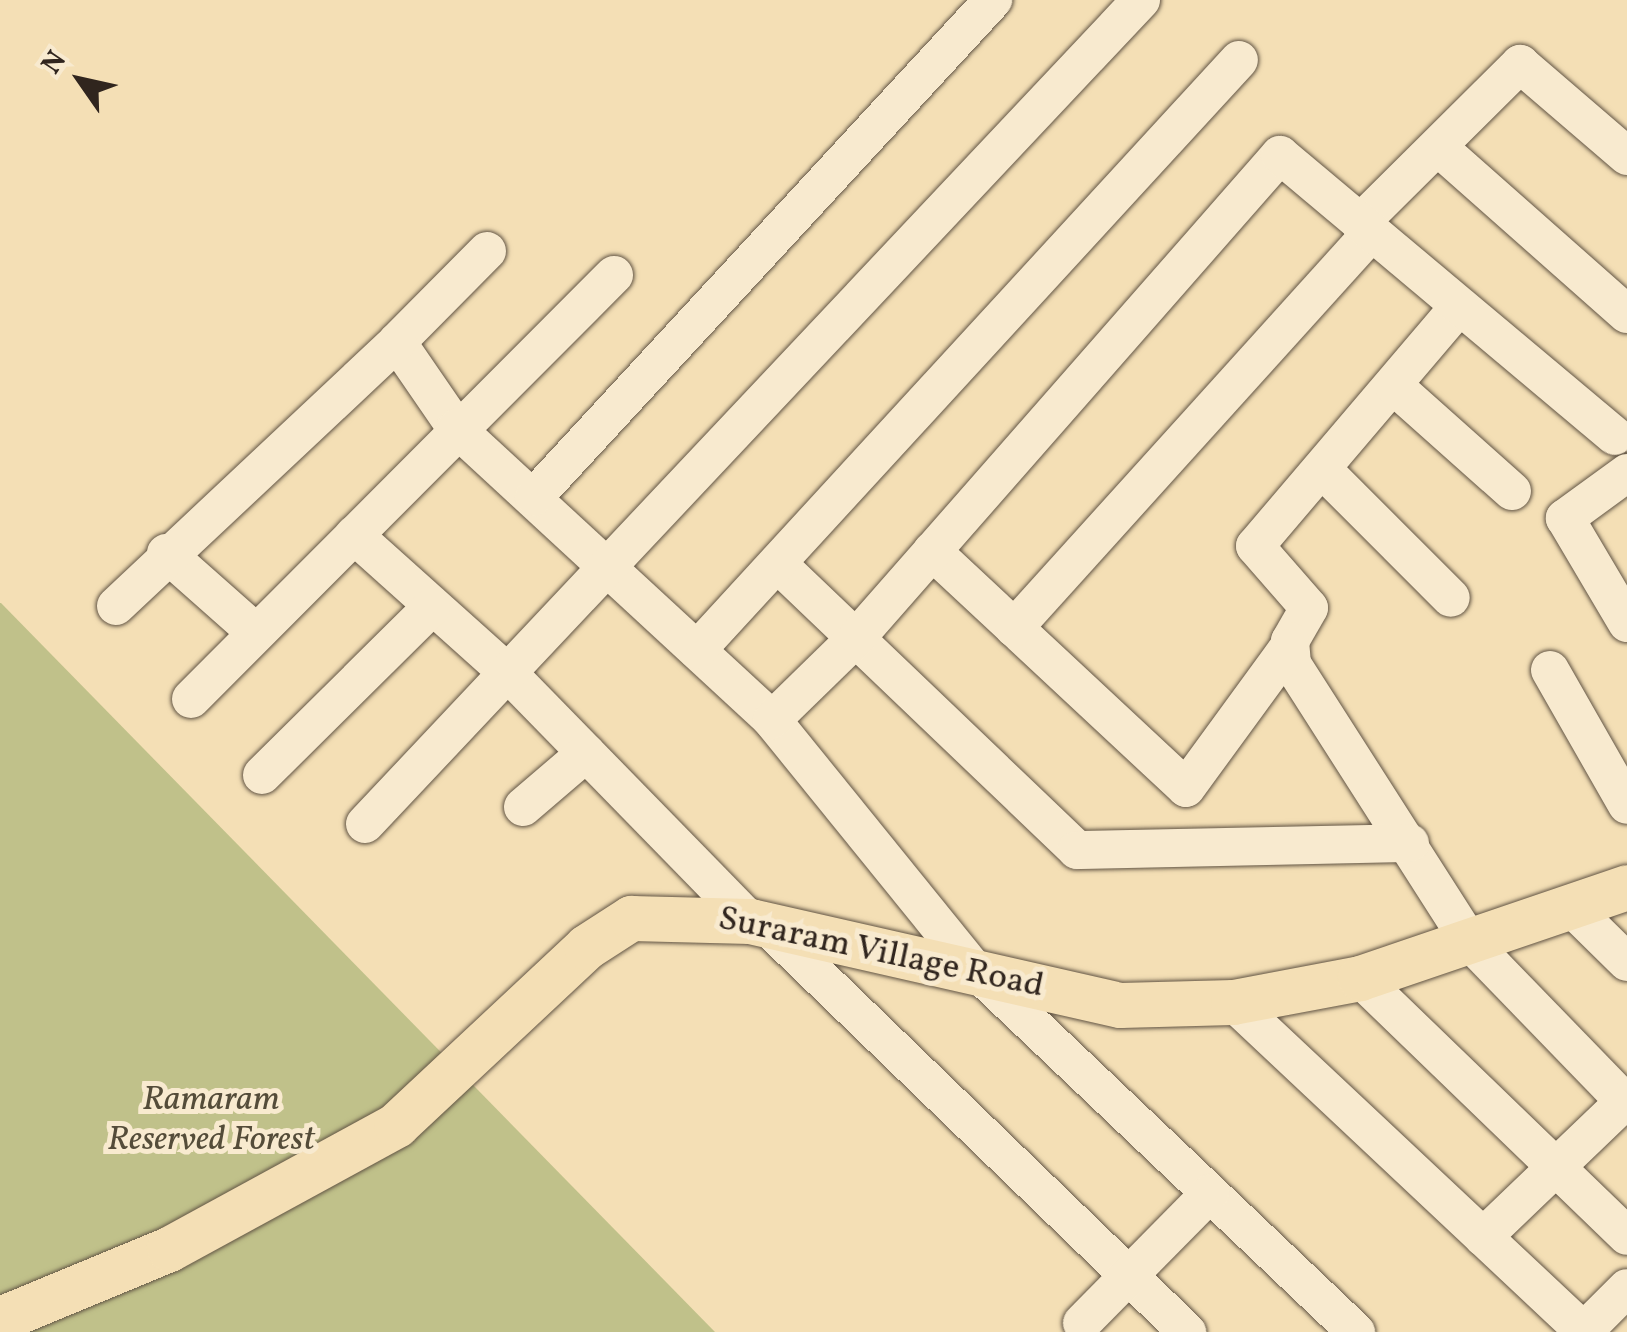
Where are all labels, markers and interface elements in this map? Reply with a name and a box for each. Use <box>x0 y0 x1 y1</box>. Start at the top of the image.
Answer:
north arrow <box>30 30 130 130</box>
text: N <box>33 44 77 82</box>
street label: Suraram Village Road <box>714 898 1048 1008</box>
park label: Ramaram Reserved Forest <box>107 1079 315 1161</box>

